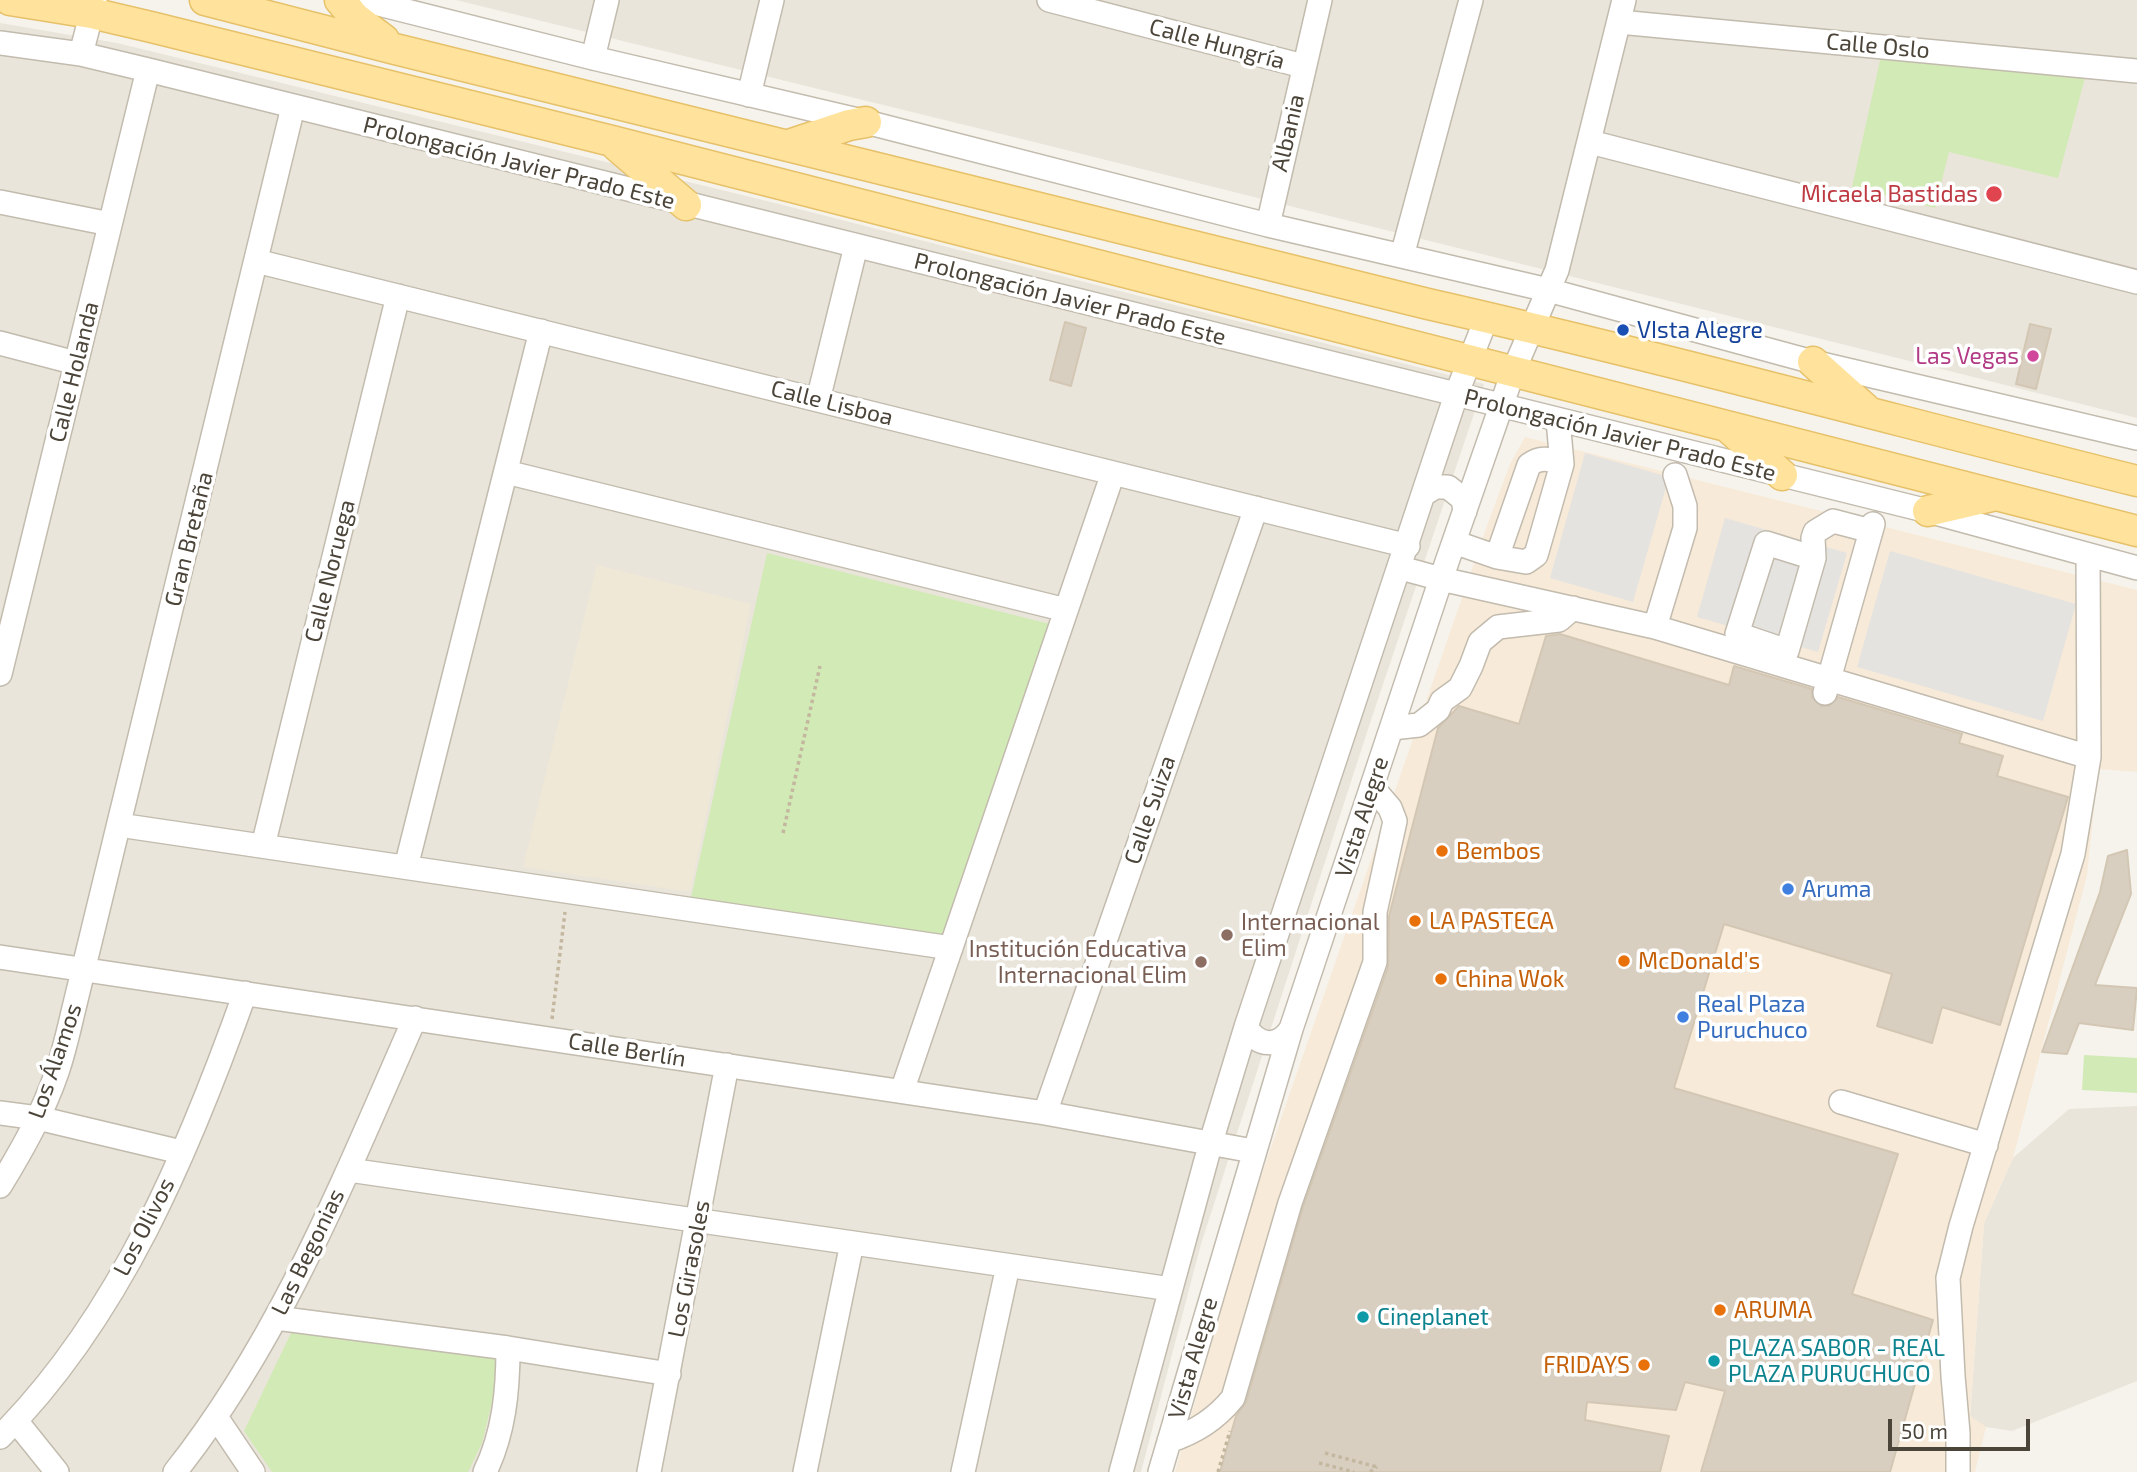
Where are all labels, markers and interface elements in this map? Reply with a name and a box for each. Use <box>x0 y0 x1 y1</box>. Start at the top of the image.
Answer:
street label: Calle Hungría <box>1146 13 1288 75</box>
street label: Calle Oslo <box>1825 28 1931 64</box>
street label: Albania <box>1266 92 1310 174</box>
street label: Prolongación Javier Prado Este <box>360 111 678 215</box>
place label: Micaela Bastidas <box>1801 180 1978 208</box>
marker: Micaela Bastidas <box>1984 184 2004 204</box>
street label: Prolongación Javier Prado Este <box>911 247 1229 351</box>
street label: Calle Holanda <box>43 299 105 445</box>
place label: VIsta Alegre <box>1637 316 1763 344</box>
marker: VIsta Alegre <box>1615 322 1631 338</box>
place label: Las Vegas <box>1915 342 2019 370</box>
marker: Las Vegas <box>2025 348 2041 364</box>
street label: Calle Lisboa <box>768 375 896 431</box>
street label: Prolongación Javier Prado Este <box>1461 383 1779 487</box>
street label: Gran Bretaña <box>159 469 219 609</box>
street label: Calle Noruega <box>299 497 361 645</box>
street label: Calle Suiza <box>1119 752 1181 868</box>
street label: Vista Alegre <box>1329 753 1395 881</box>
place label: Bembos <box>1456 837 1541 865</box>
marker: Bembos <box>1434 843 1450 859</box>
place label: Aruma <box>1802 875 1871 903</box>
marker: Aruma <box>1780 881 1796 897</box>
place label: LA PASTECA <box>1429 907 1554 935</box>
place label: Internacional Elim <box>1241 908 1380 962</box>
marker: LA PASTECA <box>1407 913 1423 929</box>
marker: Internacional Elim <box>1219 927 1235 943</box>
place label: Institución Educativa Internacional Elim <box>969 935 1187 989</box>
place label: McDonald's <box>1638 947 1760 975</box>
marker: McDonald's <box>1616 953 1632 969</box>
marker: Institución Educativa Internacional Elim <box>1193 954 1209 970</box>
place label: China Wok <box>1455 965 1564 993</box>
marker: China Wok <box>1433 971 1449 987</box>
place label: Real Plaza Puruchuco <box>1697 990 1808 1044</box>
street label: Los Álamos <box>22 1000 88 1122</box>
marker: Real Plaza Puruchuco <box>1675 1009 1691 1025</box>
street label: Calle Berlín <box>566 1027 688 1073</box>
street label: Los Olivos <box>108 1173 180 1281</box>
street label: Las Begonias <box>266 1184 350 1320</box>
street label: Los Girasoles <box>662 1198 716 1340</box>
street label: Vista Alegre <box>1162 1294 1224 1422</box>
place label: ARUMA <box>1734 1296 1812 1324</box>
marker: ARUMA <box>1712 1302 1728 1318</box>
place label: Cineplanet <box>1377 1303 1489 1331</box>
marker: Cineplanet <box>1355 1309 1371 1325</box>
place label: PLAZA SABOR - REAL PLAZA PURUCHUCO <box>1728 1334 1945 1388</box>
place label: FRIDAYS <box>1543 1351 1630 1379</box>
marker: PLAZA SABOR - REAL PLAZA PURUCHUCO <box>1706 1353 1722 1369</box>
marker: FRIDAYS <box>1636 1357 1652 1373</box>
scale bar <box>1892 1406 2034 1450</box>
text: 50 m <box>1901 1418 1948 1443</box>

